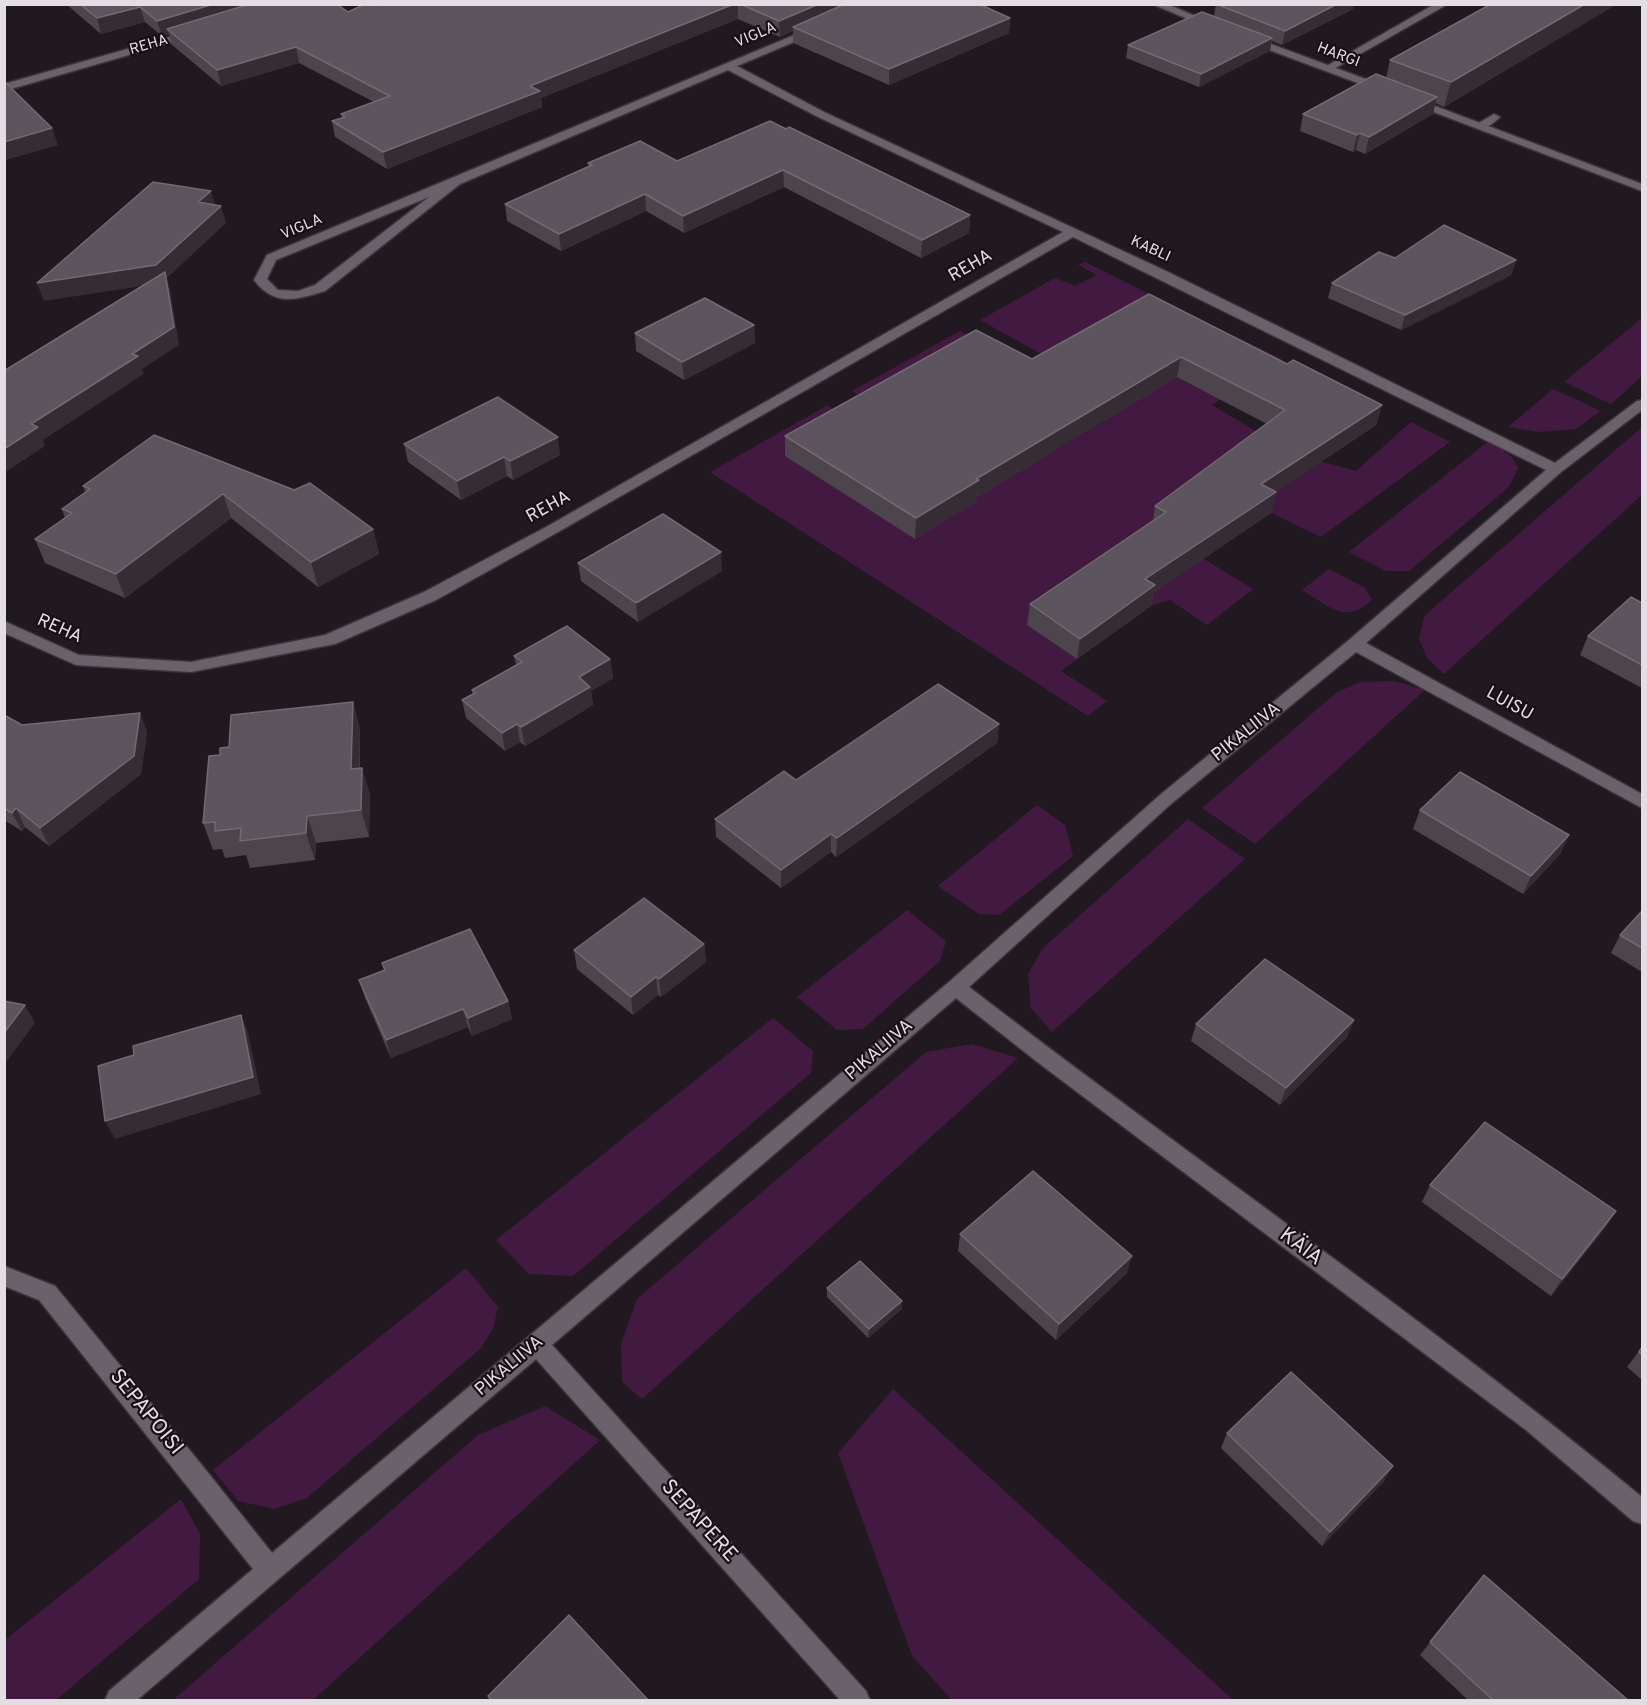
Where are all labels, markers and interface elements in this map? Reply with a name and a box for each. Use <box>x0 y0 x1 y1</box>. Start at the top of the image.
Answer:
street label: VIGLA <box>733 19 779 53</box>
street label: REHA <box>128 32 170 60</box>
street label: HARGI <box>1314 40 1362 72</box>
street label: VIGLA <box>279 211 325 245</box>
street label: KABLI <box>1127 233 1173 267</box>
street label: REHA <box>945 246 997 288</box>
street label: REHA <box>523 487 575 529</box>
street label: REHA <box>33 611 85 649</box>
street label: LUISU <box>1482 683 1536 727</box>
street label: PIKALIIVA <box>1208 699 1286 767</box>
street label: PIKALIIVA <box>842 1016 918 1086</box>
street label: KÄIA <box>1273 1224 1327 1272</box>
street label: PIKALIIVA <box>471 1332 549 1402</box>
street label: SEPAPOISI <box>103 1365 187 1461</box>
street label: SEPAPERE <box>654 1476 742 1568</box>

